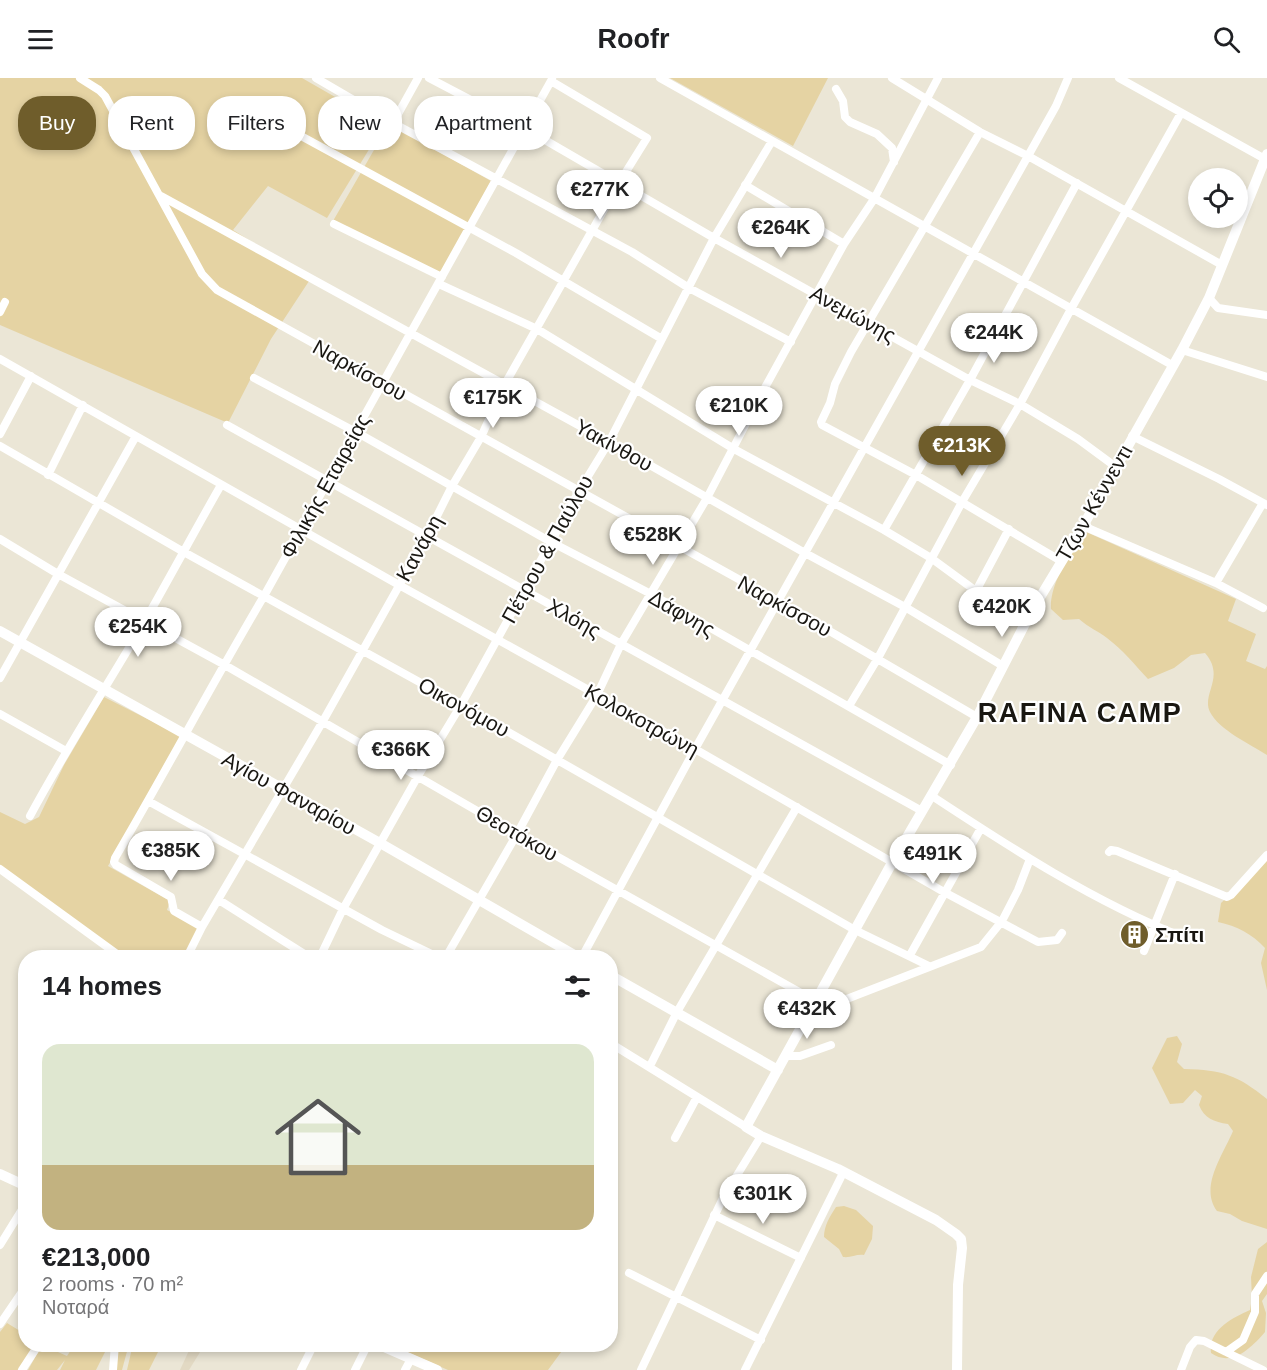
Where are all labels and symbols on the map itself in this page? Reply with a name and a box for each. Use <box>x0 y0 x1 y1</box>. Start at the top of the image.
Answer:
pin: €277K <box>558 170 642 221</box>
pin: €264K <box>739 208 823 259</box>
street label: Ανεμώνης <box>806 281 900 347</box>
pin: €244K <box>952 313 1036 364</box>
street label: Ναρκίσσου <box>309 335 411 405</box>
pin: €175K <box>451 378 535 429</box>
pin: €210K <box>697 386 781 437</box>
street label: Φιλικής Εταιρείας <box>276 410 374 562</box>
street label: Υακίνθου <box>571 414 657 476</box>
pin: €213K <box>920 426 1004 477</box>
street label: Τζων Κέννεντι <box>1051 440 1137 565</box>
street label: Πέτρου & Παύλου <box>497 471 597 627</box>
street label: Κανάρη <box>391 511 447 585</box>
pin: €528K <box>611 515 695 566</box>
street label: Ναρκίσσου <box>734 571 836 641</box>
street label: Δάφνης <box>645 585 719 641</box>
pin: €420K <box>960 587 1044 638</box>
street label: Χλόης <box>543 594 605 642</box>
pin: €254K <box>96 607 180 658</box>
street label: Οικονόμου <box>415 673 513 741</box>
street label: Κολοκοτρώνη <box>581 679 703 761</box>
district label: RAFINA CAMP <box>978 698 1182 728</box>
pin: €366K <box>359 730 443 781</box>
street label: Αγίου Φαναρίου <box>218 747 360 839</box>
street label: Θεοτόκου <box>472 800 562 866</box>
pin: €385K <box>129 831 213 882</box>
pin: €491K <box>891 834 975 885</box>
building icon: Σπίτι <box>1118 918 1150 950</box>
place label: Σπίτι <box>1155 923 1205 946</box>
pin: €432K <box>765 989 849 1040</box>
pin: €301K <box>721 1174 805 1225</box>

